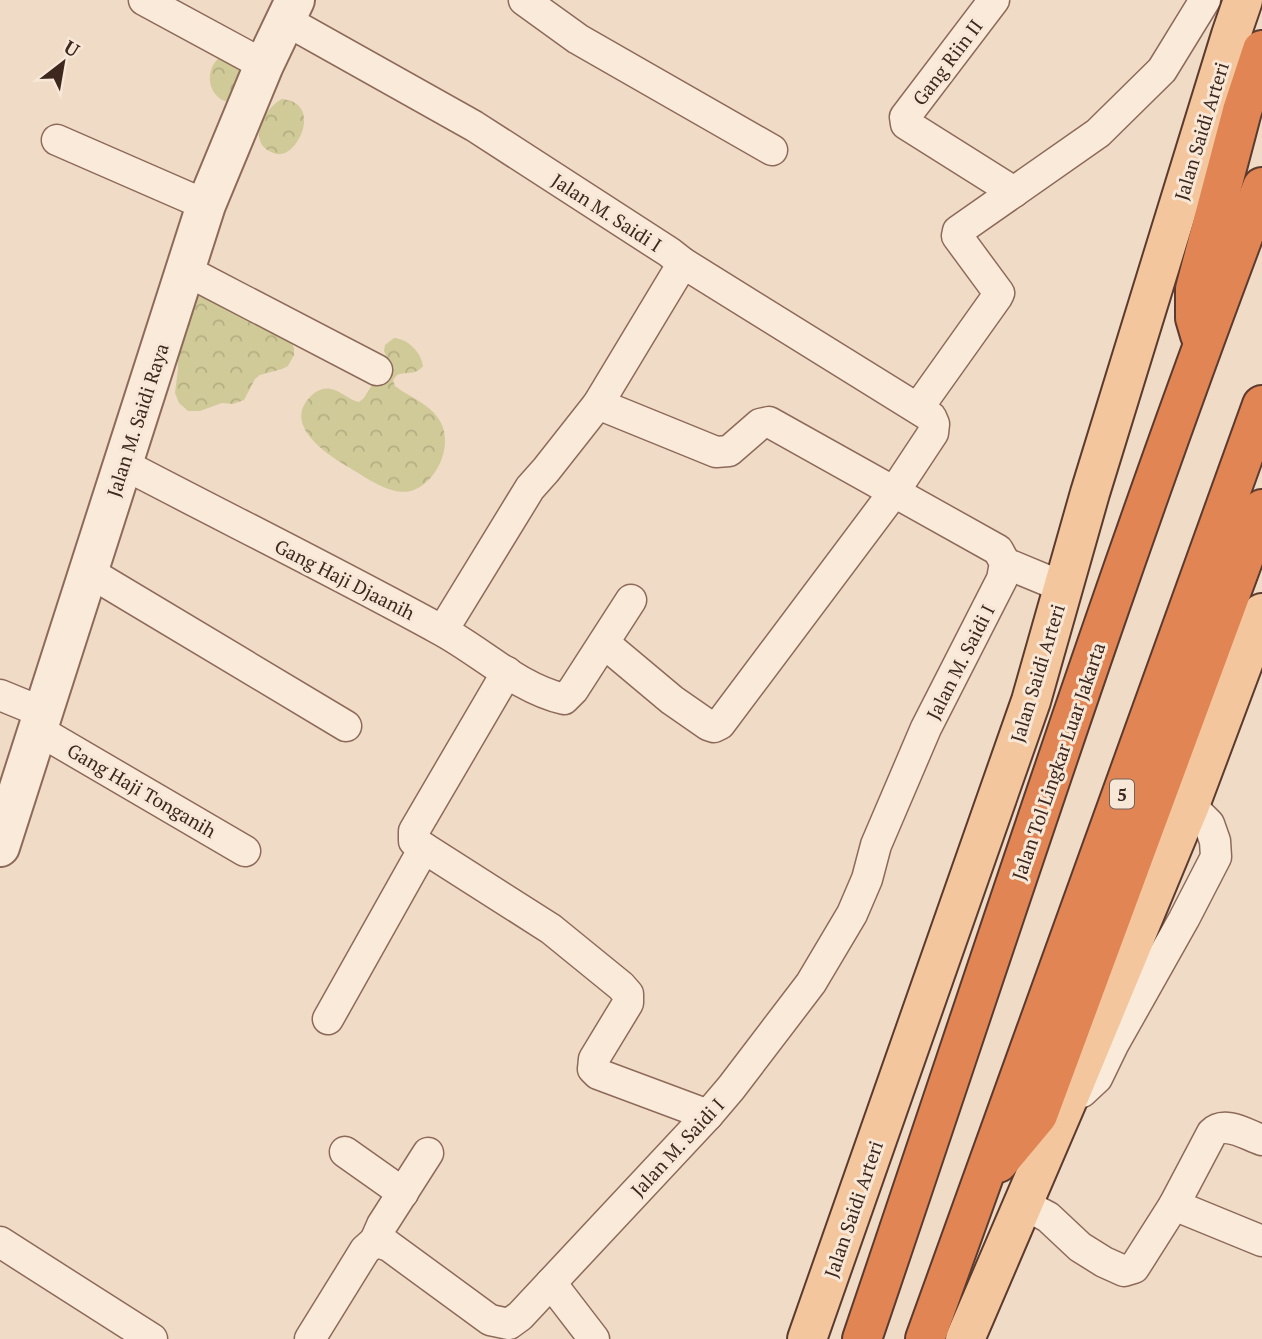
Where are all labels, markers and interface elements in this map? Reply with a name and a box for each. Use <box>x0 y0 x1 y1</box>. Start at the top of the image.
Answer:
street label: Gang Riin II <box>907 14 987 110</box>
north arrow <box>28 28 98 98</box>
text: U <box>60 34 85 62</box>
street label: Jalan Saidi Arteri <box>1168 59 1234 203</box>
street label: Jalan M. Saidi I <box>547 167 667 257</box>
street label: Jalan M. Saidi Raya <box>100 340 174 500</box>
street label: Gang Haji Djaanih <box>271 533 419 625</box>
street label: Jalan M. Saidi I <box>920 600 1000 724</box>
street label: Jalan Saidi Arteri <box>1004 601 1070 745</box>
street label: Jalan Tol Lingkar Luar Jakarta <box>1006 639 1111 883</box>
street label: Gang Haji Tonganih <box>63 737 221 843</box>
road number: 5 <box>1110 780 1134 808</box>
street label: Jalan M. Saidi I <box>625 1092 729 1202</box>
street label: Jalan Saidi Arteri <box>818 1137 888 1281</box>

